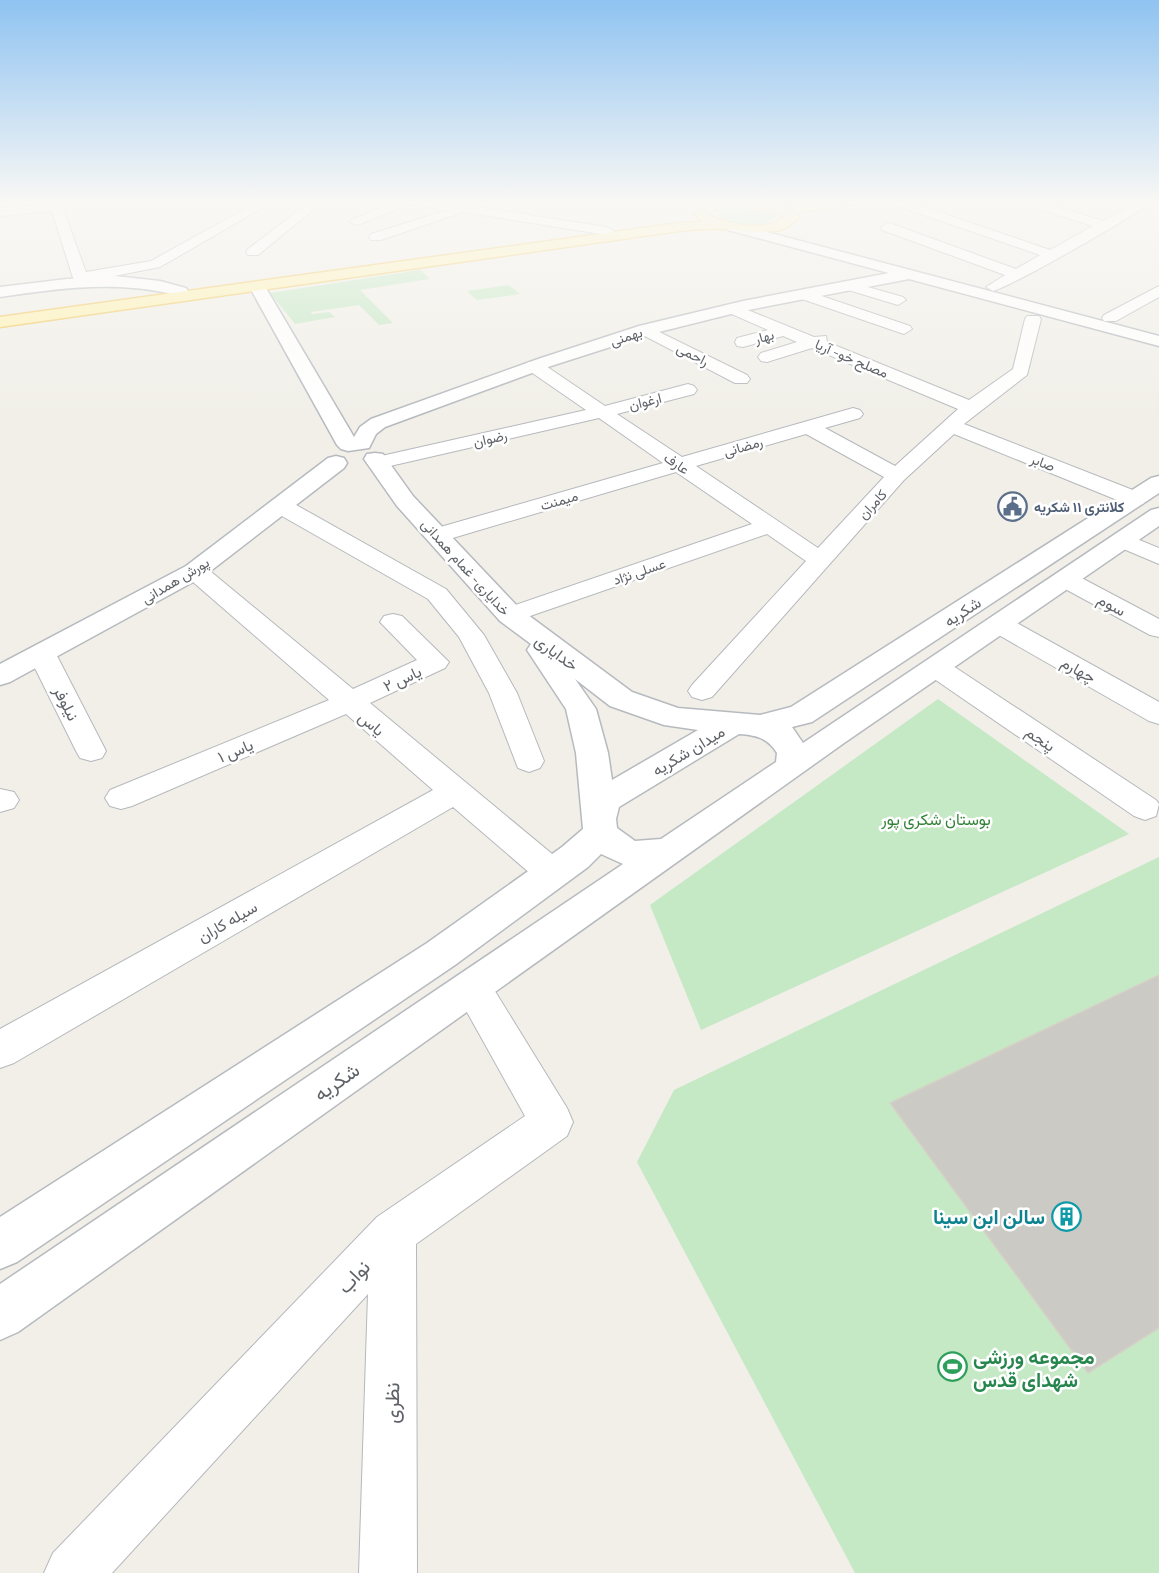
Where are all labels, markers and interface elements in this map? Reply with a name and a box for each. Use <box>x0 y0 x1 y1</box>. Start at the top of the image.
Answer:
street label: بهمنی <box>608 323 645 350</box>
street label: بهار <box>751 325 776 348</box>
street label: مصلح خو- آریا <box>812 335 891 384</box>
street label: راحمی <box>674 339 712 370</box>
street label: ارغوان <box>627 389 663 414</box>
street label: رضوان <box>471 426 509 451</box>
street label: رمضانی <box>721 432 765 461</box>
street label: عارف <box>661 448 693 478</box>
street label: صابر <box>1027 449 1058 475</box>
street label: کامران <box>854 486 891 523</box>
street label: میمنت <box>538 487 580 513</box>
public building icon: کلانتری ۱۱ شکریه <box>997 490 1029 522</box>
place label: کلانتری ۱۱ شکریه <box>1034 498 1124 516</box>
street label: خدایاری- غمام همدانی <box>417 515 514 619</box>
street label: پورش همدانی <box>138 553 213 609</box>
street label: عسلی نژاد <box>610 554 668 589</box>
street label: سوم <box>1094 589 1129 621</box>
street label: شکریه <box>940 592 985 632</box>
street label: خدایاری <box>530 630 583 676</box>
street label: چهارم <box>1057 652 1100 689</box>
street label: یاس ۲ <box>380 661 425 697</box>
street label: نیلوفر <box>48 682 84 724</box>
street label: یاس <box>354 707 389 741</box>
street label: میدان شکریه <box>648 721 729 781</box>
street label: پنجم <box>1021 721 1059 757</box>
street label: یاس ۱ <box>215 734 256 768</box>
park label: بوستان شکری پور <box>880 809 991 831</box>
street label: سیله کاران <box>194 896 261 947</box>
street label: شکریه <box>309 1057 365 1107</box>
building icon: سالن ابن سینا <box>1050 1200 1082 1232</box>
place label: سالن ابن سینا <box>933 1204 1045 1229</box>
street label: نواب <box>332 1254 376 1299</box>
place label: مجموعه ورزشی شهدای قدس <box>973 1344 1095 1393</box>
sports icon: مجموعه ورزشی شهدای قدس <box>936 1351 968 1383</box>
street label: نظری <box>379 1382 405 1424</box>

